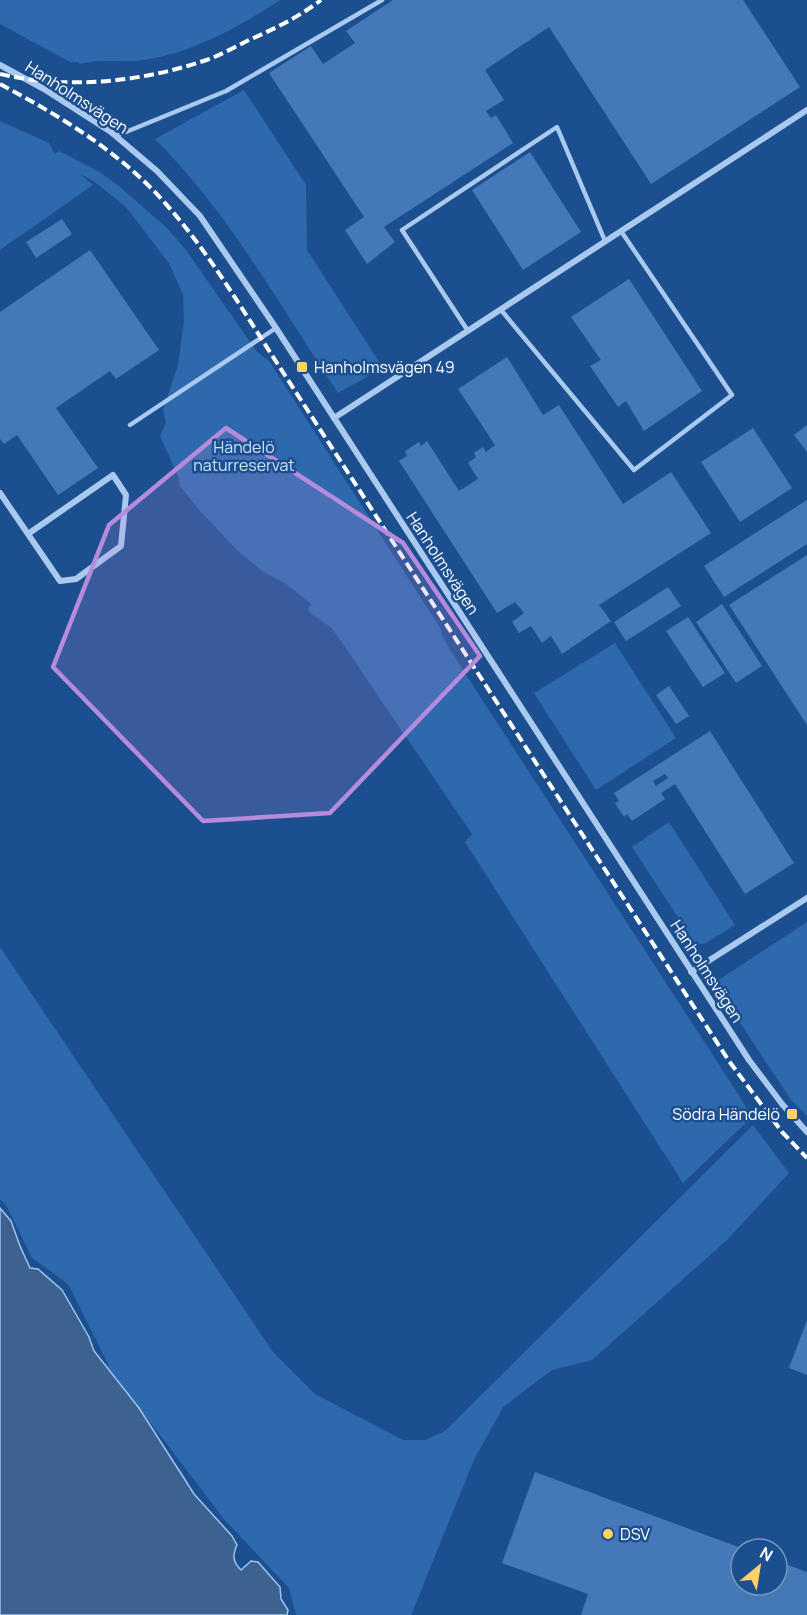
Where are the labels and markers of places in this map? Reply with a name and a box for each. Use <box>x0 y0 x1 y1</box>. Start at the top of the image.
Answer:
place label: Hanholmsvägen 49 <box>314 356 455 378</box>
marker: Hanholmsvägen 49 <box>295 360 309 374</box>
place label: Södra Händelö <box>672 1103 780 1125</box>
marker: Södra Händelö <box>785 1107 799 1121</box>
place label: DSV <box>620 1523 650 1545</box>
marker: DSV <box>601 1527 615 1541</box>

